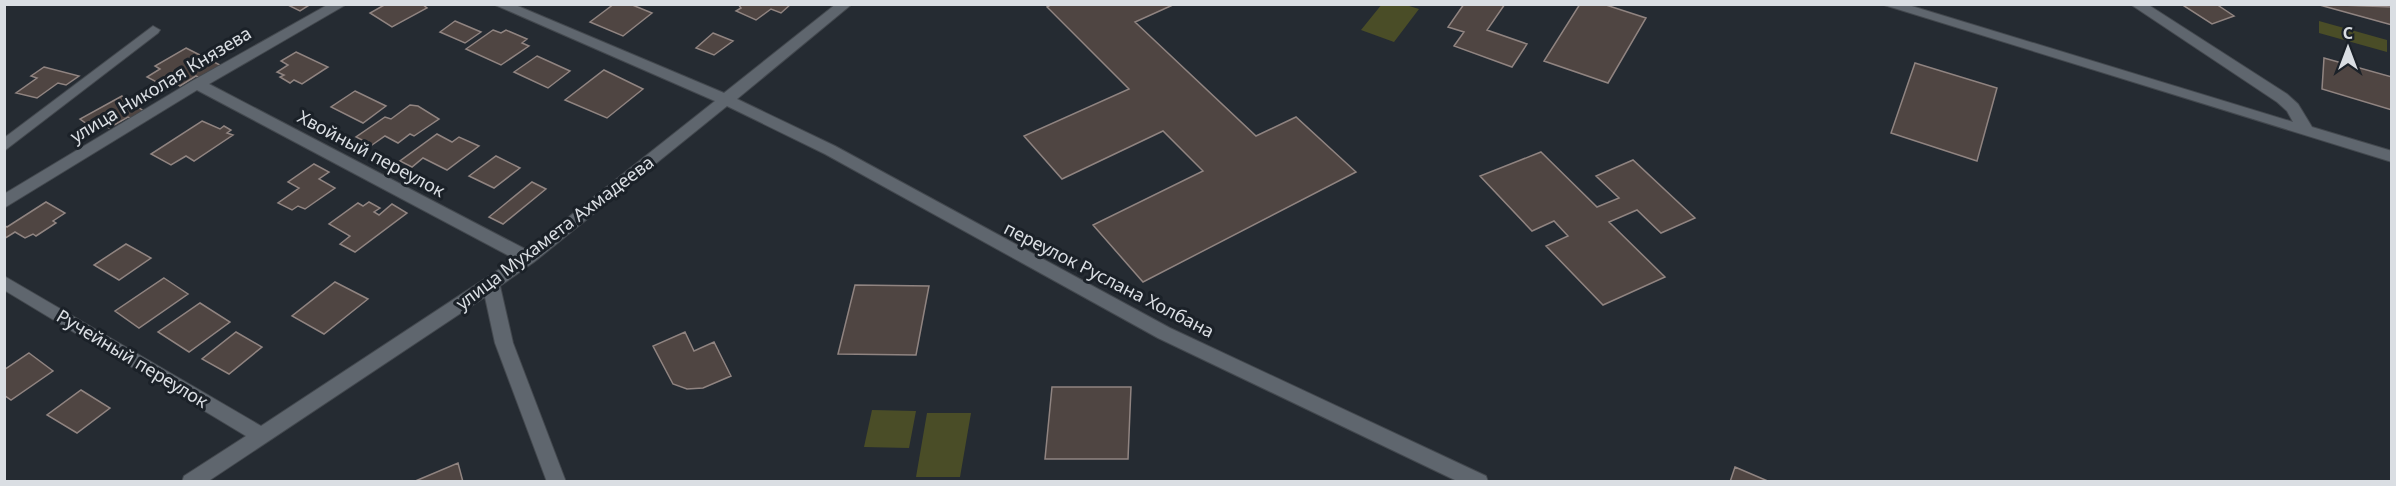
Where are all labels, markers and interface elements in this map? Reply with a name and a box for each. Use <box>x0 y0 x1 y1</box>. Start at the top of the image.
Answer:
north arrow <box>2318 18 2378 78</box>
street label: улица Николая Князева <box>65 20 256 148</box>
text: С <box>2343 22 2353 44</box>
street label: Хвойный переулок <box>294 104 450 202</box>
street label: улица Мухамета Ахмадеева <box>450 150 658 315</box>
street label: переулок Руслана Холбана <box>1000 216 1219 343</box>
street label: Ручейный переулок <box>52 303 213 413</box>

